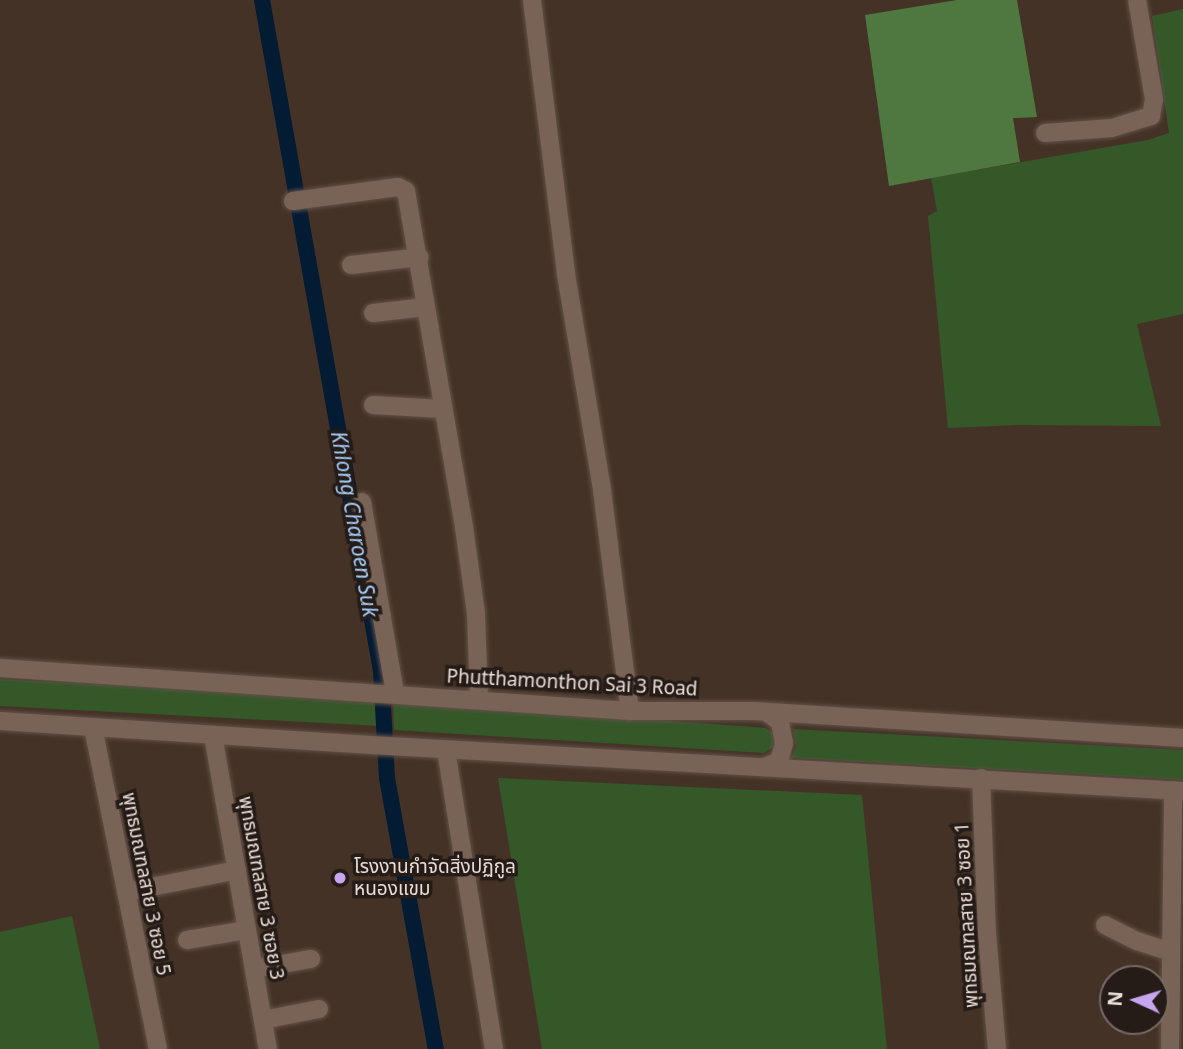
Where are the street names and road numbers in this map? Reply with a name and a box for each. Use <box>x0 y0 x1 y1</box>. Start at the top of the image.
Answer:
street label: Phutthamonthon Sai 3 Road <box>446 665 698 701</box>
street label: พุทธมณฑลสาย 3 ซอย 5 <box>117 791 175 977</box>
street label: พุทธมณฑลสาย 3 ซอย 3 <box>234 794 288 982</box>
street label: พุทธมณฑลสาย 3 ซอย 1 <box>951 822 983 1008</box>

